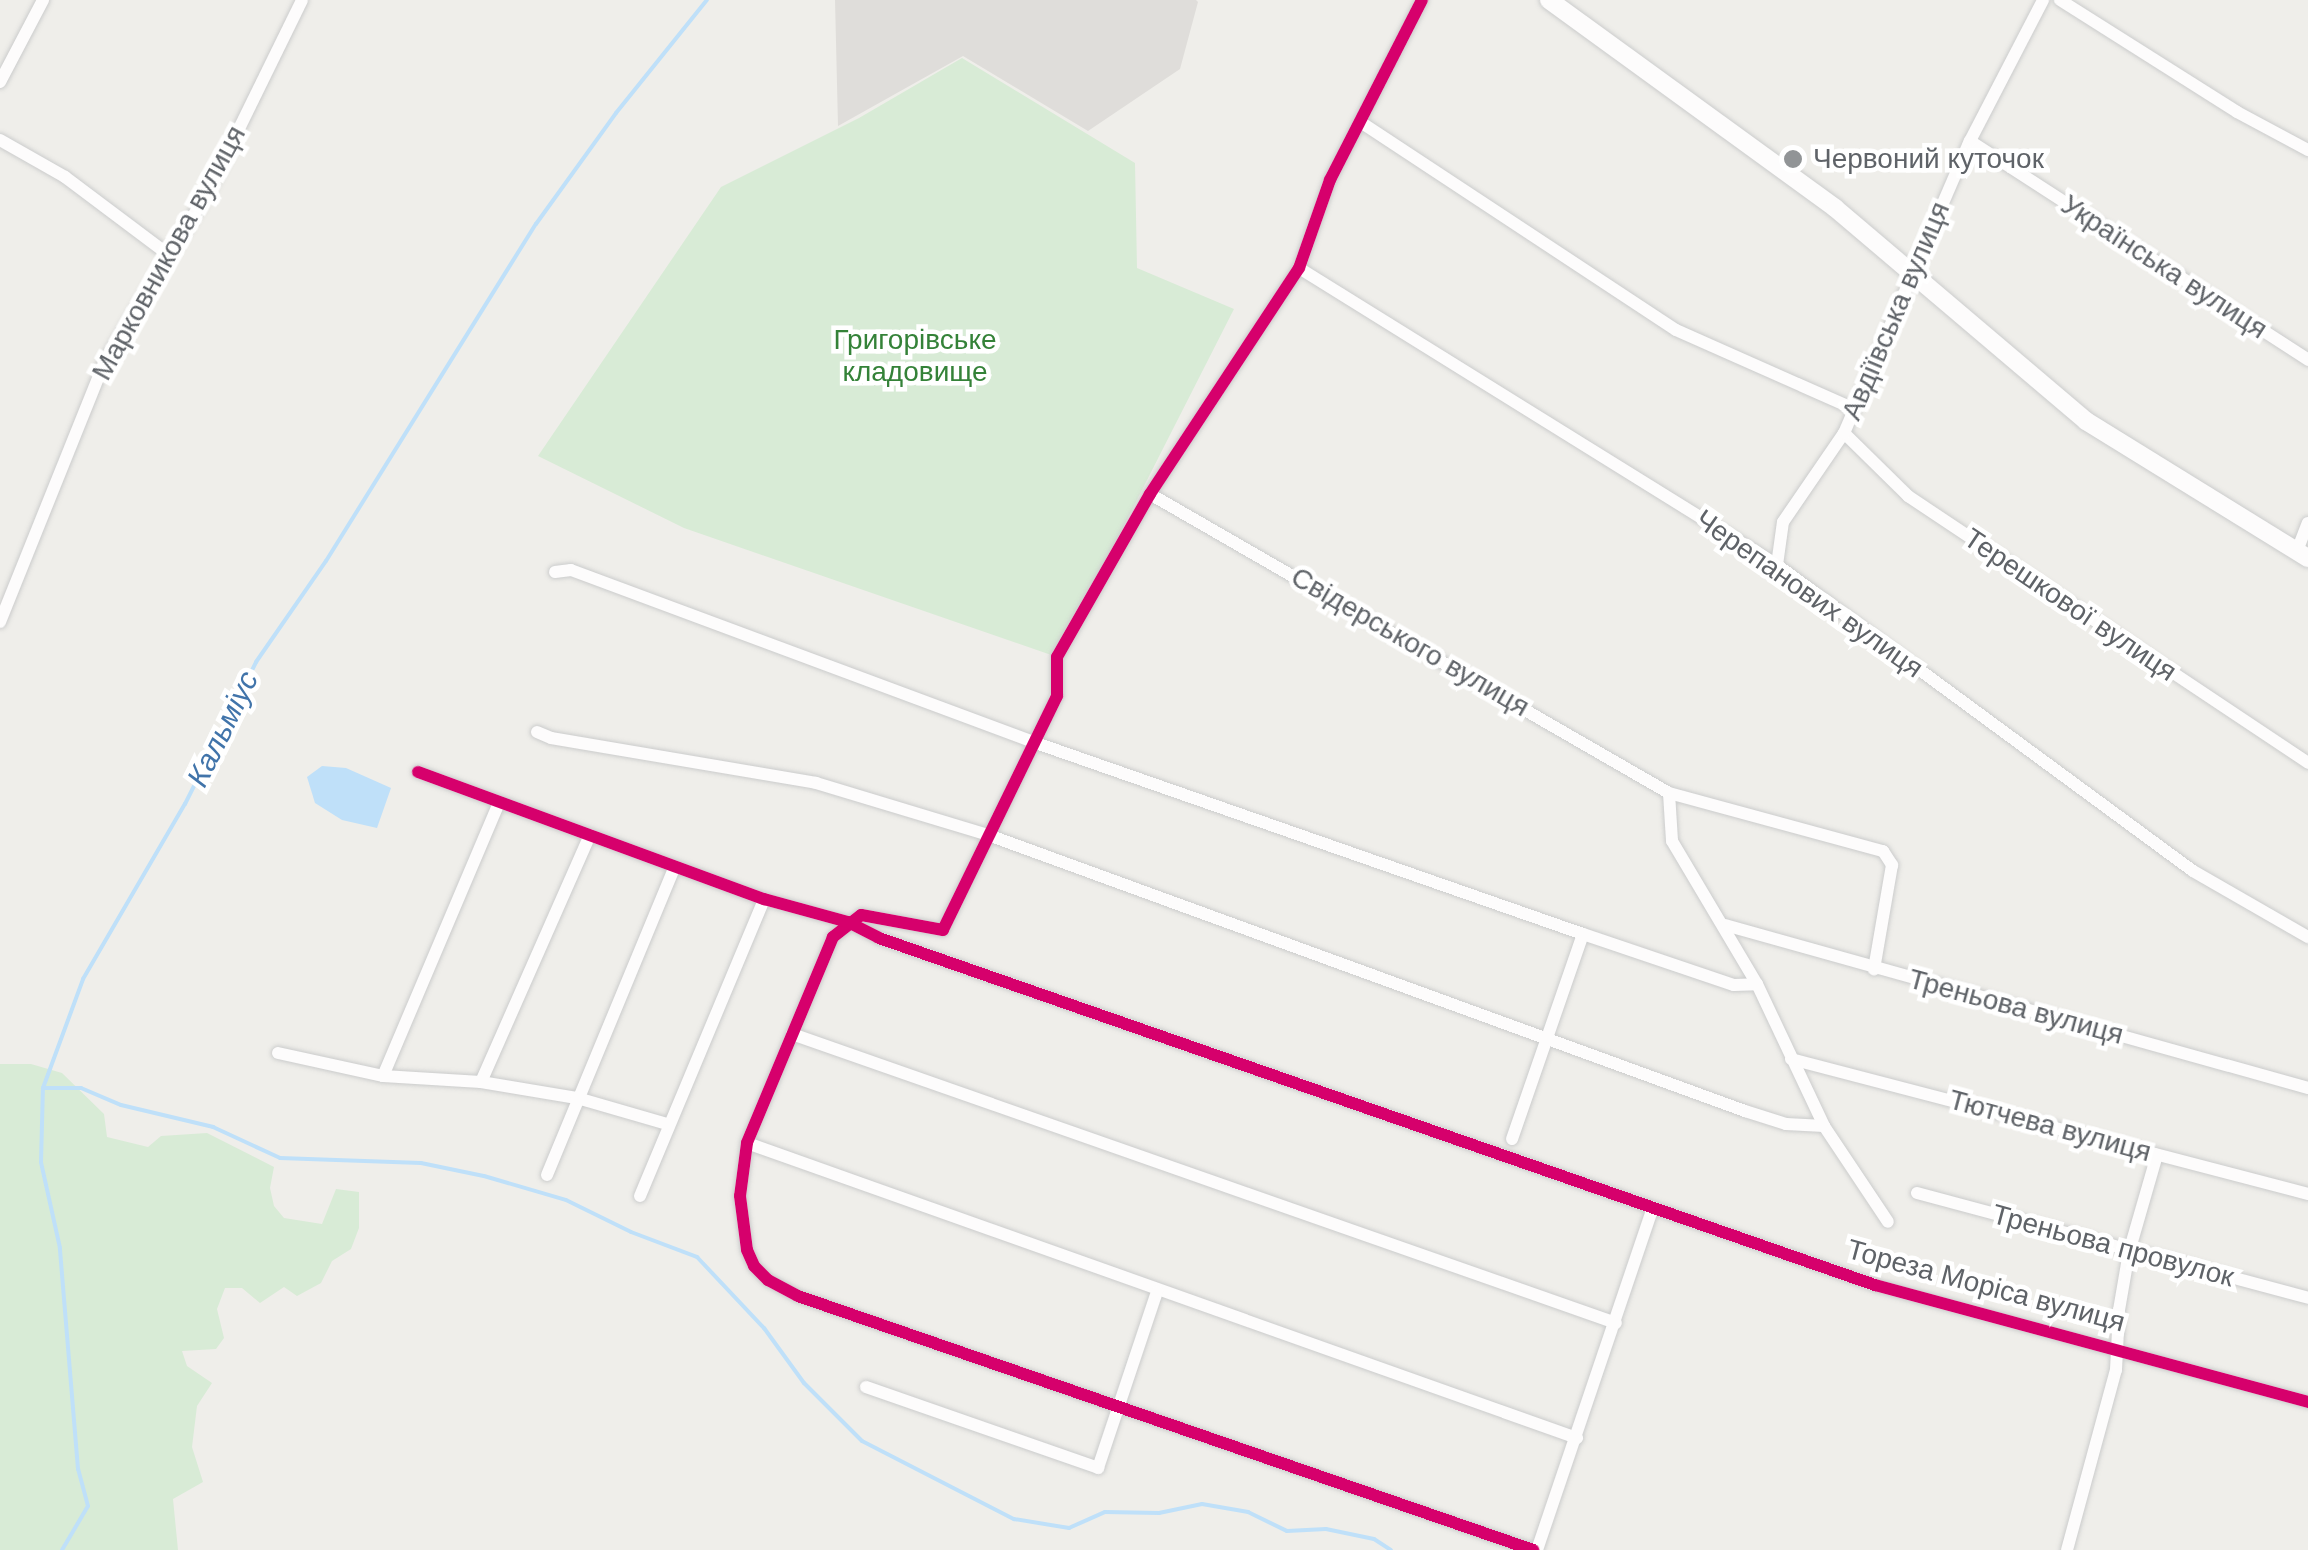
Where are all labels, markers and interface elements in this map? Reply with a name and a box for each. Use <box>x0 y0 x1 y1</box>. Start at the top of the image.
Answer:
street label: Марковникова вулиця <box>85 120 253 386</box>
place label: Червоний куточок <box>1813 142 2044 176</box>
marker: Червоний куточок <box>1782 148 1804 170</box>
street label: Українська вулиця <box>2055 188 2273 346</box>
street label: Авдіївська вулиця <box>1835 197 1957 425</box>
park label: Григорівське кладовище <box>833 323 997 389</box>
street label: Черепанових вулиця <box>1689 503 1929 685</box>
street label: Терешкової вулиця <box>1957 521 2183 689</box>
street label: Свiдерського вулиця <box>1285 560 1535 724</box>
water label: Кальміус <box>180 665 266 793</box>
street label: Треньова вулиця <box>1905 962 2127 1052</box>
street label: Тютчева вулиця <box>1945 1083 2155 1169</box>
street label: Треньова провулок <box>1989 1198 2237 1294</box>
street label: Тореза Моріса вулиця <box>1843 1233 2129 1339</box>

